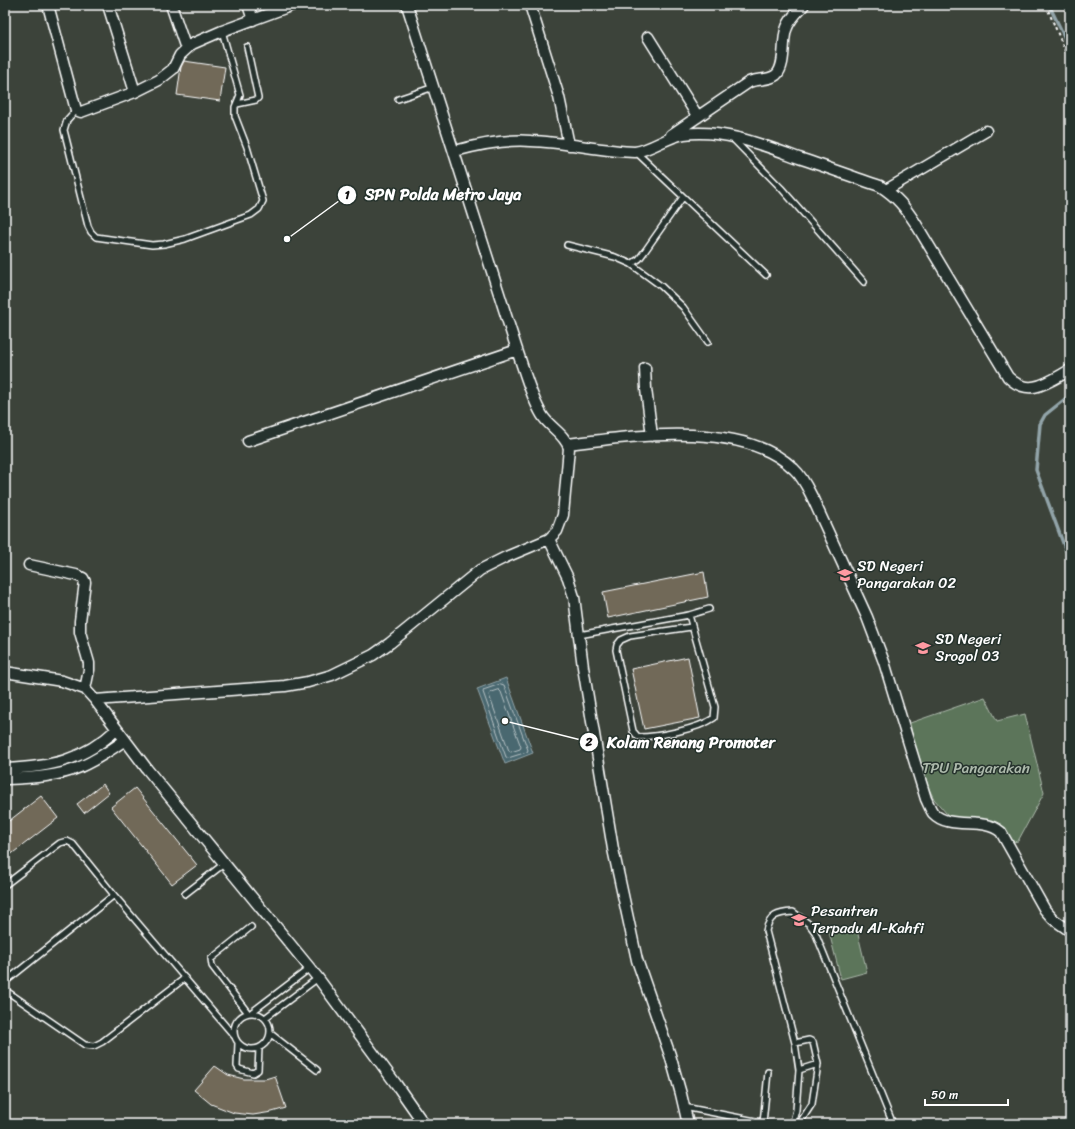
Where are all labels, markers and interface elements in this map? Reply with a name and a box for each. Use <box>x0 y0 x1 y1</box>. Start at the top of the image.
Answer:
text: SPN Polda Metro Jaya <box>364 180 522 209</box>
callout: SPN Polda Metro Jaya <box>337 181 529 209</box>
text: 1 <box>344 184 350 206</box>
place label: SD Negeri Pangarakan 02 <box>857 553 956 596</box>
school or university icon: SD Negeri Pangarakan 02 <box>836 566 854 584</box>
place label: SD Negeri Srogol 03 <box>935 626 1002 669</box>
school or university icon: SD Negeri Srogol 03 <box>914 639 932 657</box>
callout: Kolam Renang Promoter <box>579 728 783 756</box>
text: Kolam Renang Promoter <box>606 728 777 757</box>
text: 2 <box>585 731 593 753</box>
park label: TPU Pangarakan <box>922 755 1030 781</box>
place label: Pesantren Terpadu Al-Kahfi <box>811 898 925 941</box>
school or university icon: Pesantren Terpadu Al-Kahfi <box>790 911 808 929</box>
scale bar <box>925 1081 1008 1107</box>
text: 50 m <box>931 1084 958 1106</box>

